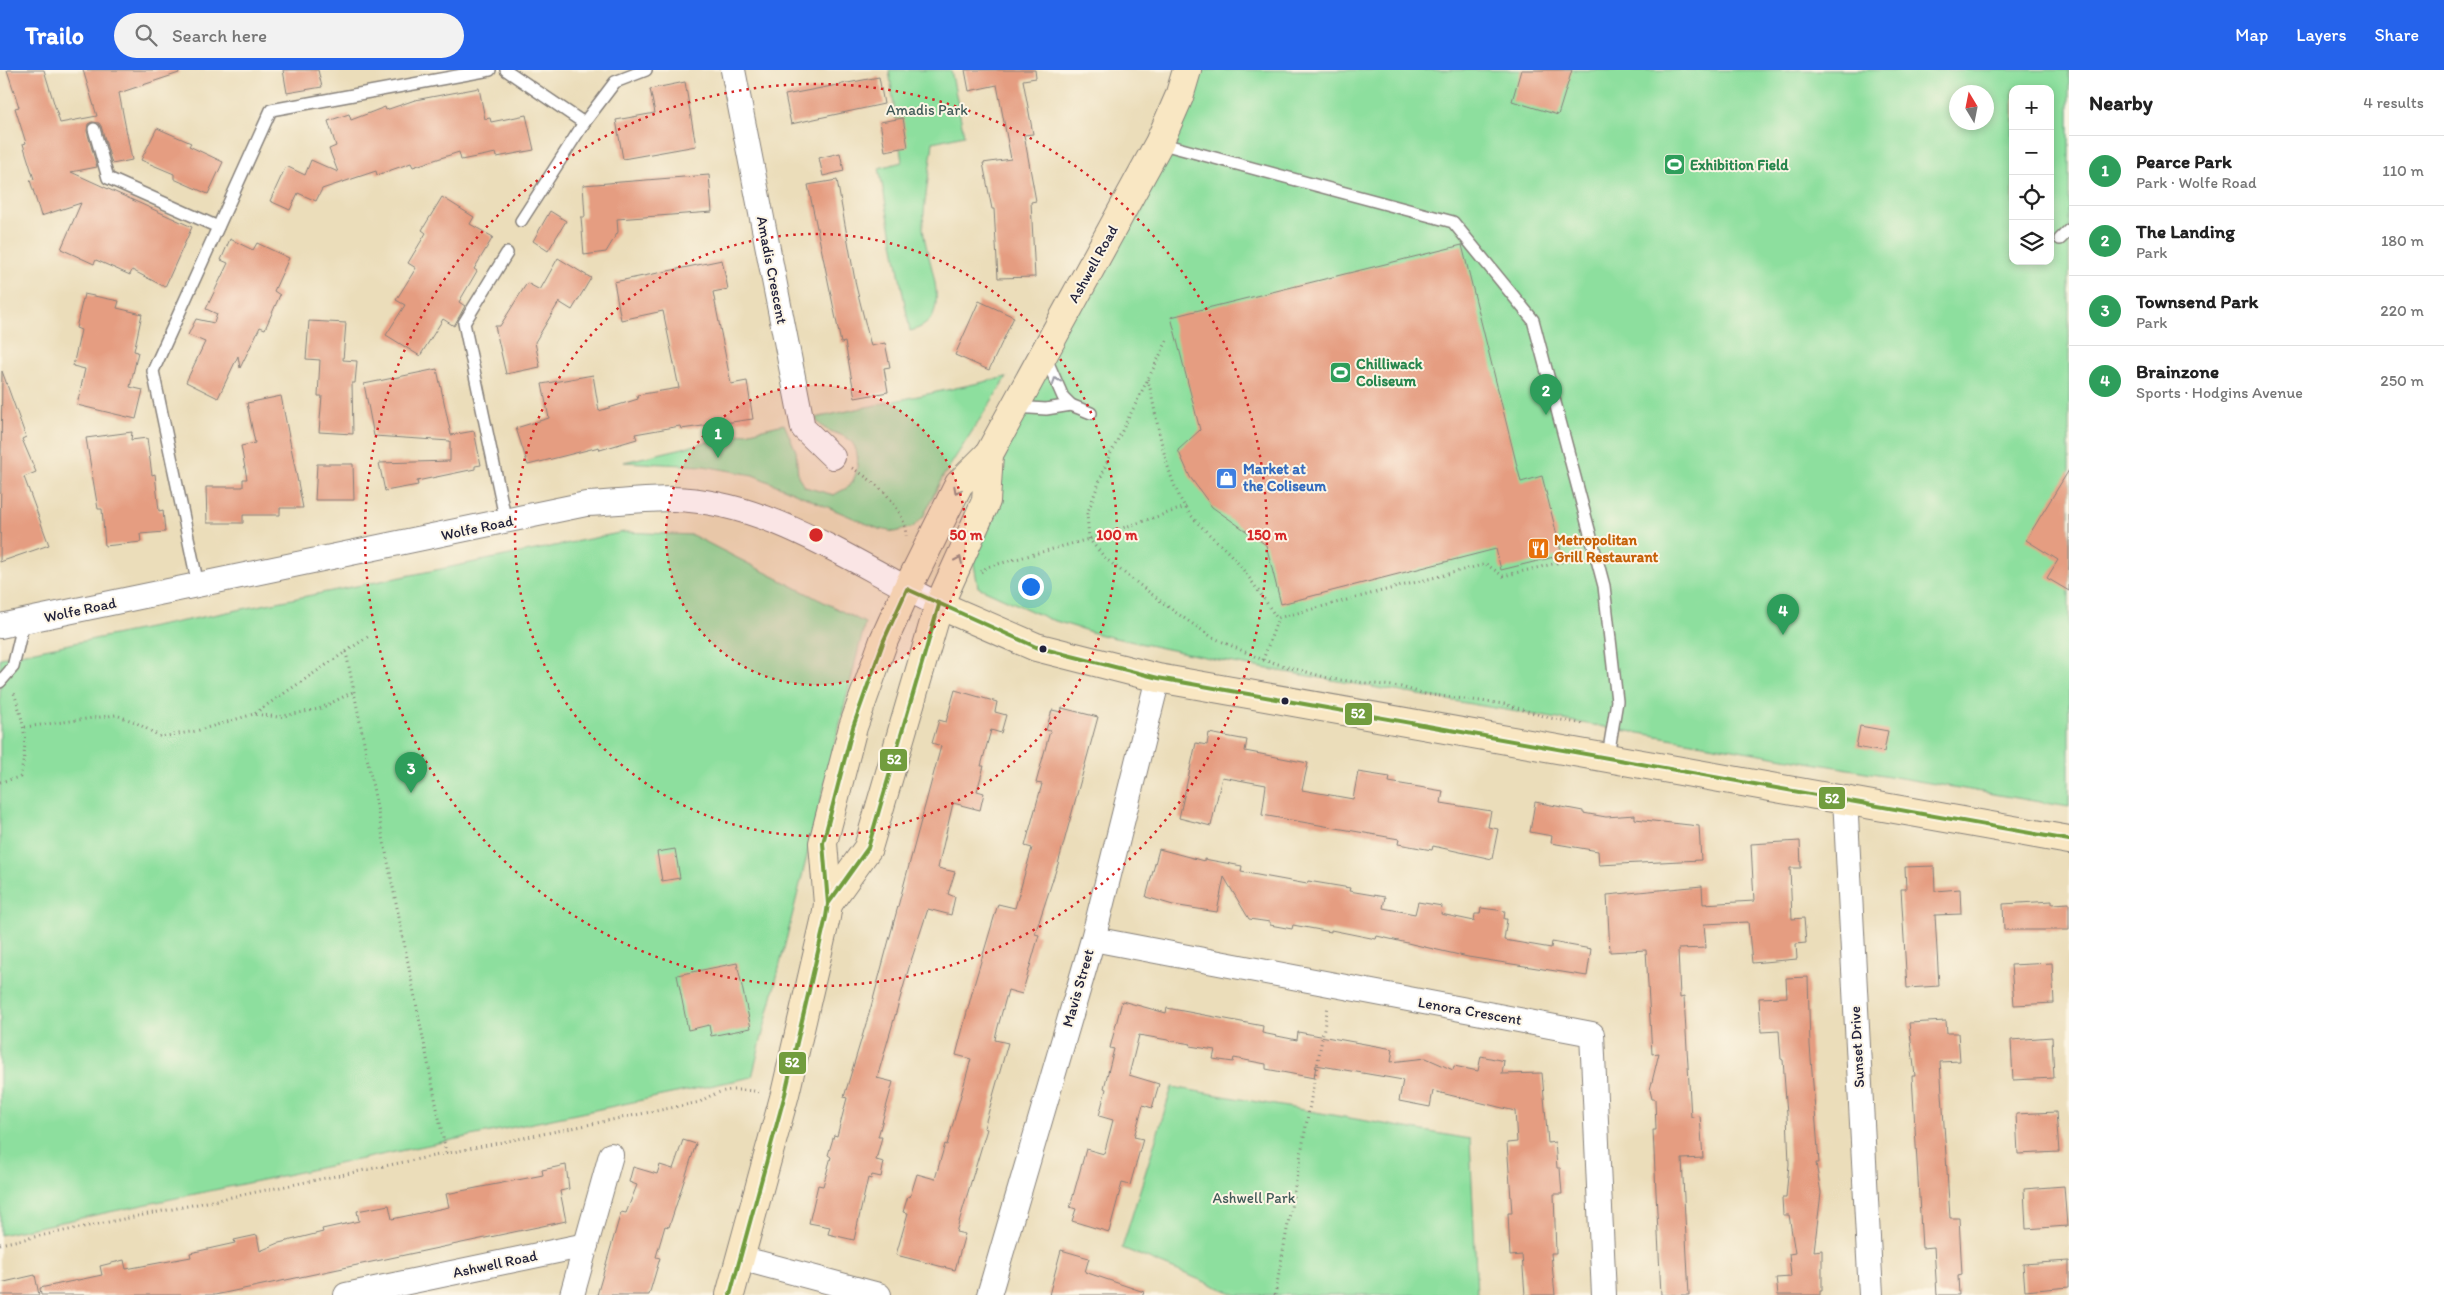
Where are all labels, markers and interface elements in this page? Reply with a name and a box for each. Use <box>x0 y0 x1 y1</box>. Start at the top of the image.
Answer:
search box <box>114 13 464 58</box>
text: Trailo <box>25 21 84 50</box>
icon: search <box>132 21 160 49</box>
text: Search here <box>172 24 267 47</box>
text: Map <box>2235 24 2268 46</box>
text: Layers <box>2296 24 2346 46</box>
text: Share <box>2374 24 2419 46</box>
north arrow <box>1949 85 1994 130</box>
map controls <box>2009 85 2054 265</box>
button: + <box>2009 85 2054 130</box>
text: Nearby <box>2089 90 2153 115</box>
text: 4 results <box>2363 93 2424 112</box>
park label: Amadis Park <box>886 101 968 119</box>
button: − <box>2009 130 2054 175</box>
text: Pearce Park <box>2136 150 2232 173</box>
sports icon: Exhibition Field <box>1662 153 1686 177</box>
place label: Exhibition Field <box>1690 156 1789 174</box>
text: 1 <box>2101 161 2109 180</box>
text: 110 m <box>2382 161 2424 180</box>
text: Park · Wolfe Road <box>2136 173 2257 192</box>
button: locate <box>2009 175 2054 220</box>
street label: Amadis Crescent <box>753 214 791 326</box>
button: layers <box>2009 220 2054 265</box>
text: The Landing <box>2136 220 2235 243</box>
street label: Ashwell Road <box>1064 222 1122 306</box>
text: 2 <box>2101 231 2109 250</box>
text: 180 m <box>2381 231 2424 250</box>
text: Park <box>2136 243 2167 262</box>
text: Townsend Park <box>2136 290 2258 313</box>
text: 3 <box>2101 301 2109 320</box>
text: 220 m <box>2380 301 2424 320</box>
text: Park <box>2136 313 2167 332</box>
place label: Chilliwack Coliseum <box>1356 355 1423 390</box>
text: Brainzone <box>2136 360 2219 383</box>
sports icon: Chilliwack Coliseum <box>1328 361 1352 385</box>
text: 4 <box>2100 371 2110 390</box>
text: 250 m <box>2380 371 2424 390</box>
pin: 2 <box>1530 374 1562 415</box>
one-way arrow <box>1052 377 1063 386</box>
text: Sports · Hodgins Avenue <box>2136 383 2303 402</box>
pin: 1 <box>702 417 734 458</box>
place label: Market at the Coliseum <box>1243 460 1327 495</box>
shop icon: Market at the Coliseum <box>1215 466 1239 490</box>
one-way arrow <box>953 485 963 494</box>
street label: Wolfe Road <box>439 512 515 544</box>
centre of rings <box>807 526 825 544</box>
text: 50 m <box>949 526 983 544</box>
text: 100 m <box>1096 526 1138 544</box>
text: 150 m <box>1247 526 1287 544</box>
place label: Metropolitan Grill Restaurant <box>1554 531 1659 566</box>
restaurant icon: Metropolitan Grill Restaurant <box>1526 537 1550 561</box>
one-way arrow <box>953 556 963 565</box>
your location <box>1018 574 1044 600</box>
street label: Wolfe Road <box>42 594 118 626</box>
pin: 4 <box>1767 594 1799 635</box>
unlabelled marker <box>1038 644 1048 654</box>
unlabelled marker <box>1280 696 1290 706</box>
line badge: 52 <box>1344 702 1373 726</box>
text: 52 <box>1351 705 1366 722</box>
line badge: 52 <box>879 748 908 772</box>
text: 52 <box>887 751 902 768</box>
pin: 3 <box>395 752 427 793</box>
line badge: 52 <box>1818 786 1846 810</box>
text: 52 <box>1825 790 1840 807</box>
street label: Mavis Street <box>1058 947 1098 1029</box>
street label: Lenora Crescent <box>1417 993 1524 1029</box>
street label: Sunset Drive <box>1846 1006 1868 1088</box>
line badge: 52 <box>778 1051 807 1075</box>
text: 52 <box>785 1054 800 1071</box>
park label: Ashwell Park <box>1213 1189 1296 1207</box>
street label: Ashwell Road <box>451 1246 539 1282</box>

